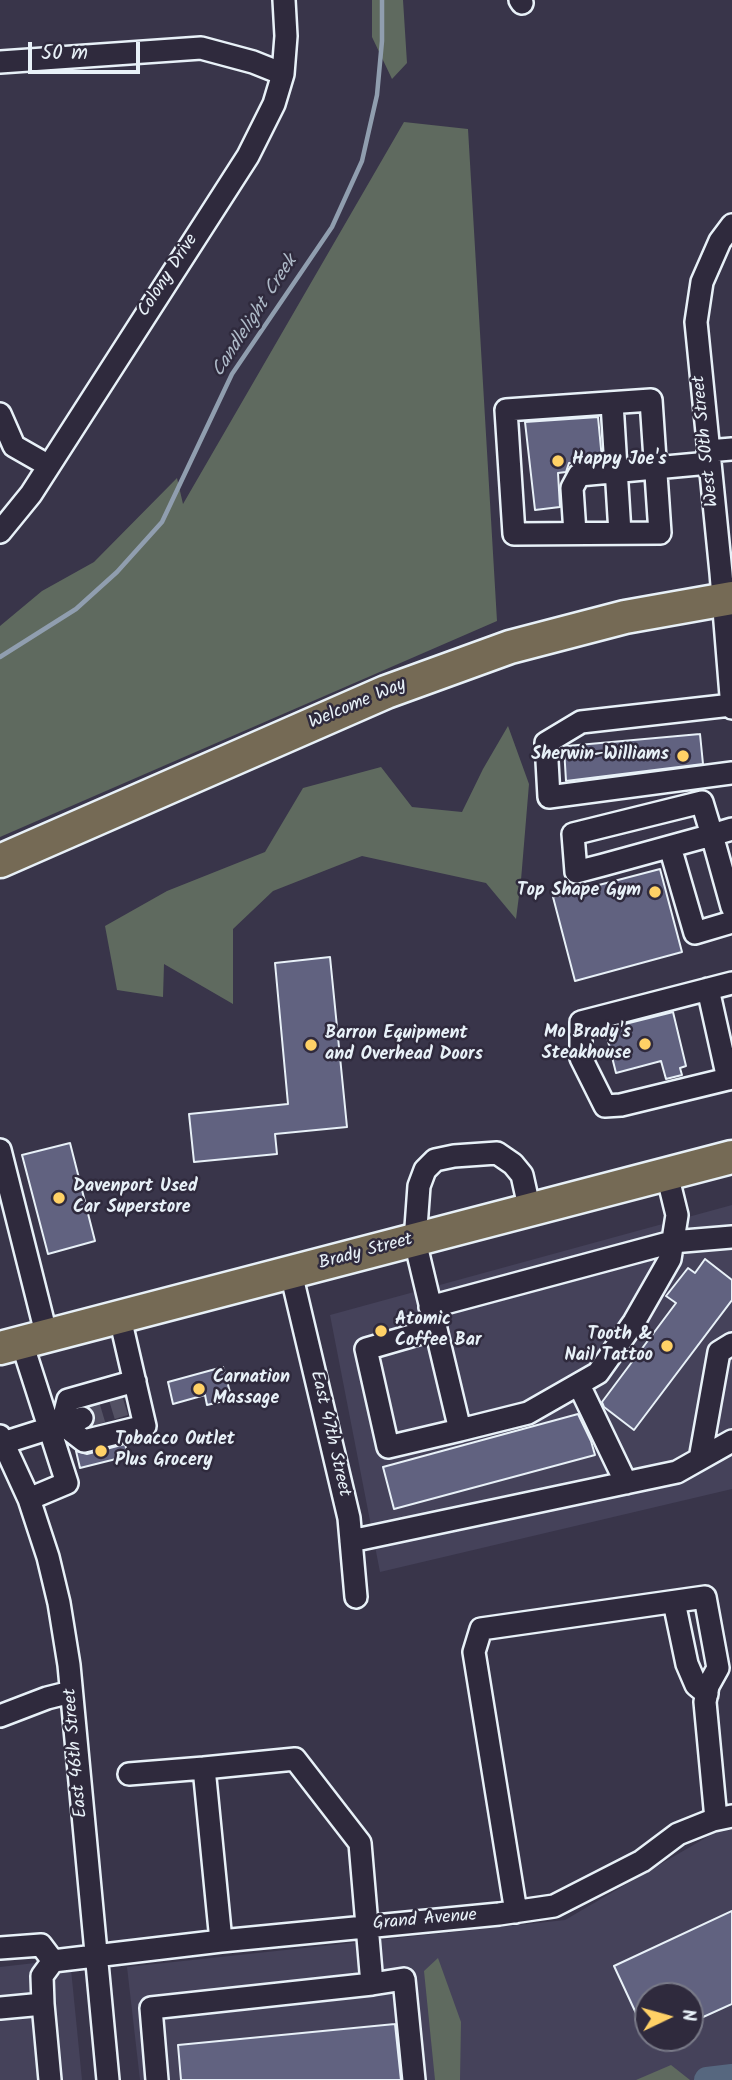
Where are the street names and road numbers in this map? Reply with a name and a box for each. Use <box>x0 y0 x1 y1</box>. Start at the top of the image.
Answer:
street label: Colony Drive <box>134 231 204 321</box>
street label: West 50th Street <box>689 374 725 508</box>
street label: Welcome Way <box>306 675 410 735</box>
street label: Brady Street <box>317 1230 415 1276</box>
street label: East 47th Street <box>304 1369 354 1499</box>
street label: East 46th Street <box>61 1687 93 1819</box>
street label: Grand Avenue <box>372 1906 478 1936</box>

